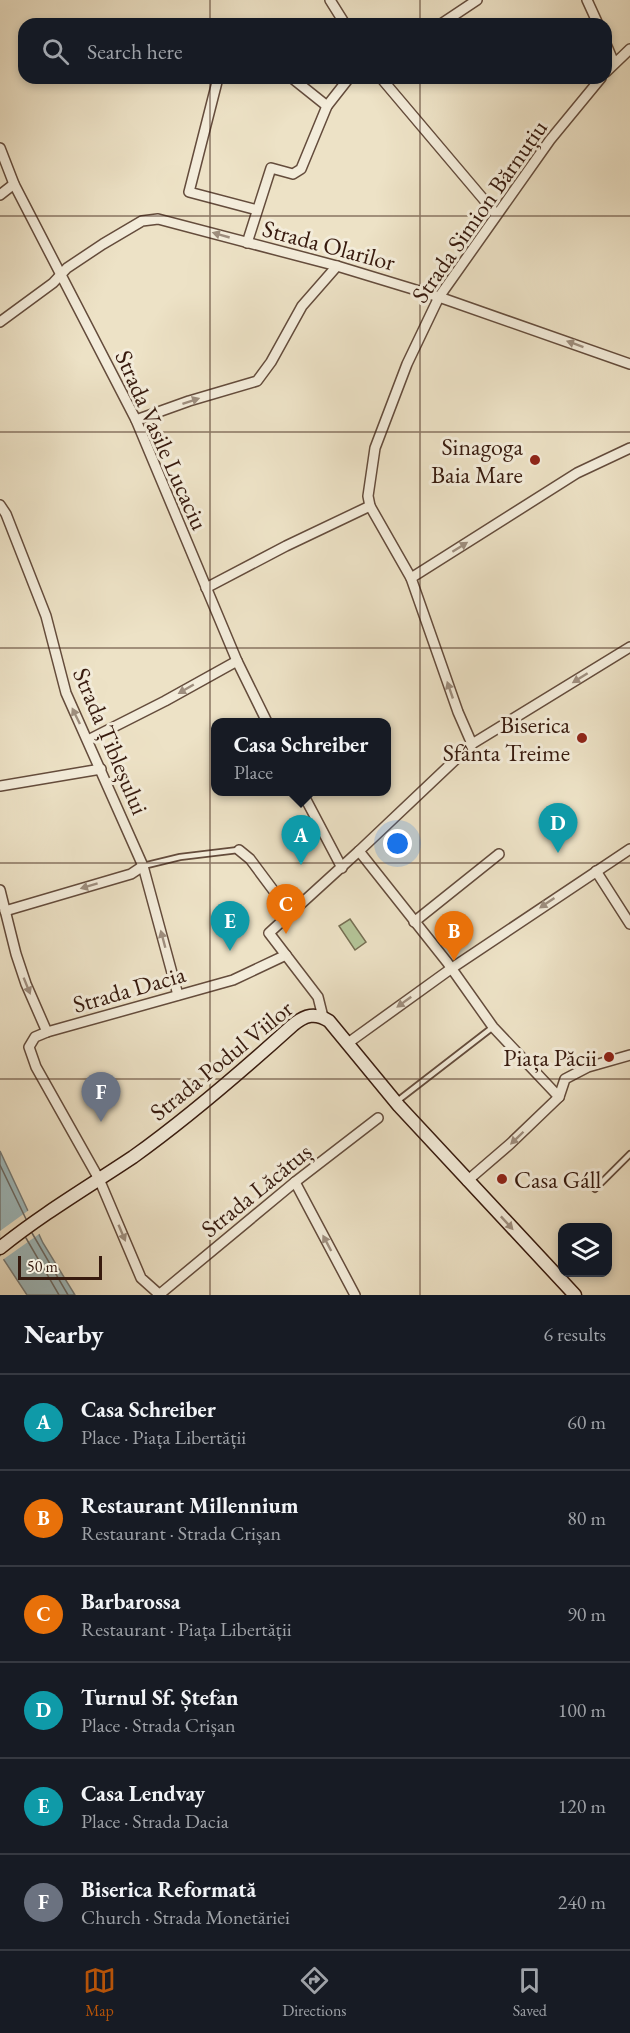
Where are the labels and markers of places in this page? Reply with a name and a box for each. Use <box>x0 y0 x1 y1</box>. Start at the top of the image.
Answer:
place label: Sinagoga Baia Mare <box>431 431 523 490</box>
marker: Sinagoga Baia Mare <box>528 453 542 467</box>
place label: Biserica Sfânta Treime <box>443 709 570 768</box>
marker: Biserica Sfânta Treime <box>575 731 589 745</box>
pin: D <box>538 804 578 853</box>
pin: A <box>282 816 320 865</box>
pin: C <box>266 884 306 934</box>
pin: E <box>210 902 250 951</box>
pin: B <box>434 912 474 961</box>
place label: Piața Păcii <box>503 1042 597 1073</box>
marker: Piața Păcii <box>602 1050 616 1064</box>
pin: F <box>82 1072 120 1122</box>
place label: Casa Gáll <box>514 1164 602 1195</box>
marker: Casa Gáll <box>495 1172 509 1186</box>

